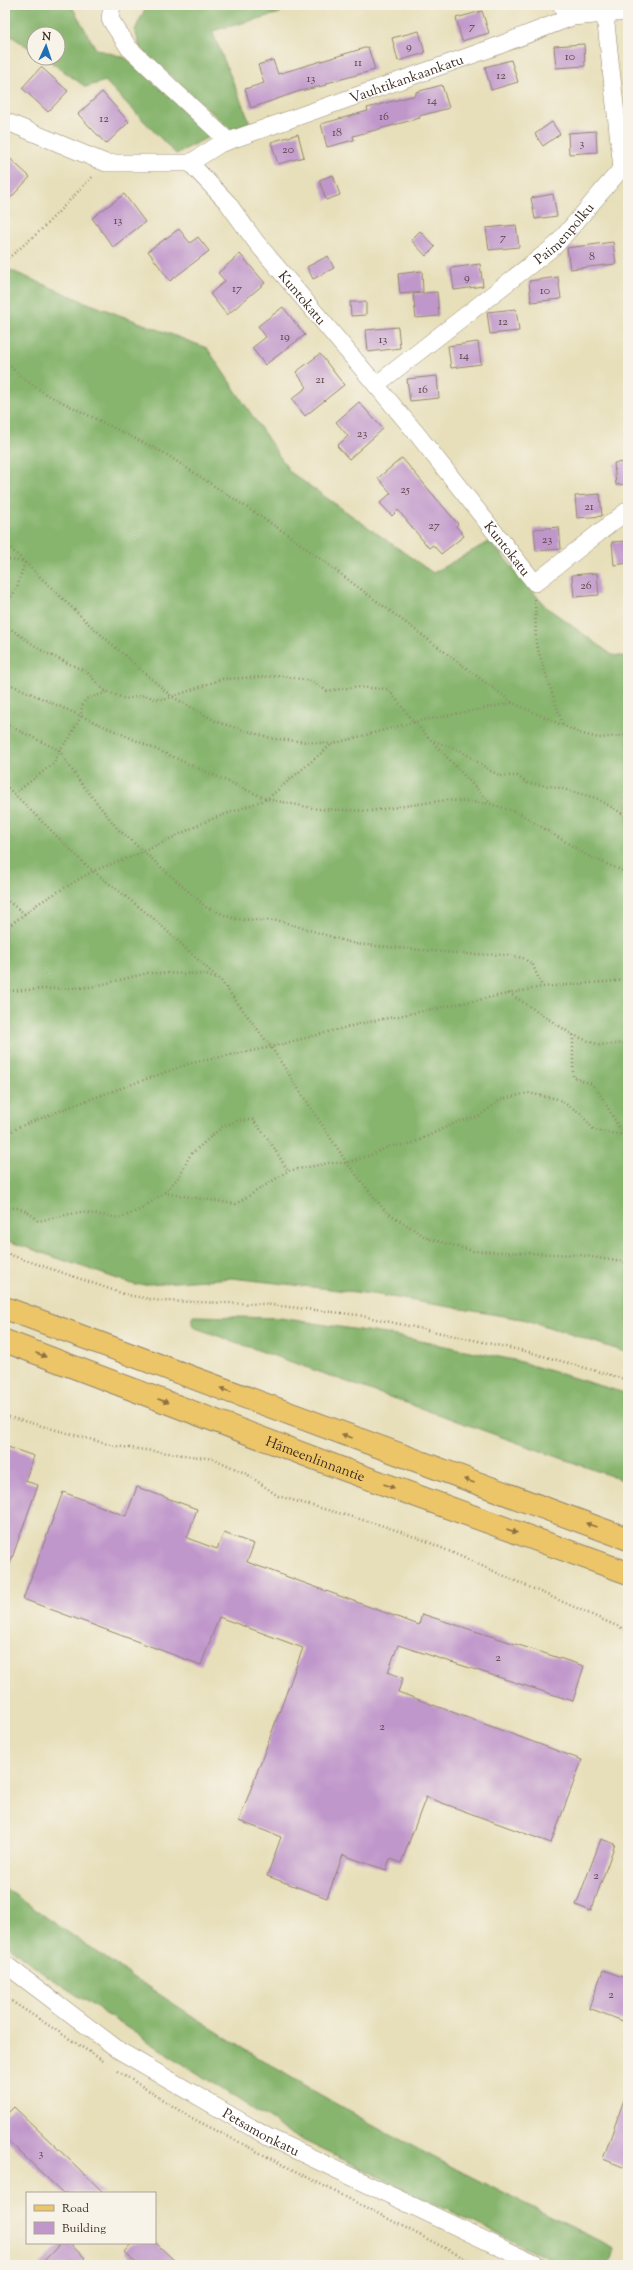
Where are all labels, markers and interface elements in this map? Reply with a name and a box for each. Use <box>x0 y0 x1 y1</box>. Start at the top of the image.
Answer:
house number: 7 <box>469 18 475 36</box>
north arrow <box>26 26 66 66</box>
text: N <box>41 29 51 45</box>
house number: 9 <box>406 38 412 56</box>
house number: 10 <box>565 48 575 66</box>
street label: Vauhtikankaankatu <box>347 51 467 110</box>
house number: 11 <box>354 54 362 72</box>
house number: 12 <box>496 67 506 85</box>
house number: 13 <box>307 70 316 88</box>
house number: 14 <box>427 92 437 110</box>
house number: 16 <box>379 108 389 126</box>
house number: 12 <box>99 110 109 128</box>
house number: 18 <box>332 124 342 142</box>
house number: 3 <box>580 135 585 153</box>
house number: 20 <box>282 141 294 159</box>
street label: Paimenpolku <box>531 199 600 270</box>
house number: 13 <box>114 212 123 230</box>
house number: 7 <box>500 229 506 247</box>
house number: 8 <box>589 248 595 266</box>
street label: Kuntokatu <box>272 267 330 330</box>
house number: 9 <box>464 269 470 287</box>
house number: 17 <box>232 280 242 298</box>
house number: 10 <box>540 282 550 300</box>
house number: 12 <box>498 313 508 331</box>
house number: 19 <box>280 328 290 346</box>
house number: 13 <box>379 331 388 349</box>
house number: 14 <box>459 347 469 365</box>
house number: 21 <box>315 371 325 389</box>
house number: 16 <box>418 381 428 399</box>
house number: 23 <box>357 425 367 443</box>
house number: 25 <box>400 481 410 499</box>
house number: 21 <box>584 498 594 516</box>
house number: 27 <box>428 517 440 535</box>
street label: Kuntokatu <box>478 518 534 581</box>
house number: 23 <box>542 531 552 549</box>
house number: 26 <box>580 577 592 595</box>
one-way arrow <box>36 1352 48 1358</box>
one-way arrow <box>219 1387 231 1393</box>
one-way arrow <box>157 1398 169 1404</box>
one-way arrow <box>341 1432 353 1438</box>
street label: Hämeenlinnantie <box>262 1433 367 1488</box>
one-way arrow <box>463 1477 475 1483</box>
one-way arrow <box>384 1484 396 1490</box>
one-way arrow <box>585 1522 597 1528</box>
one-way arrow <box>506 1528 518 1534</box>
house number: 2 <box>495 1649 501 1667</box>
house number: 2 <box>379 1718 385 1736</box>
house number: 2 <box>593 1867 599 1885</box>
house number: 2 <box>608 1986 614 2004</box>
street label: Petsamonkatu <box>218 2105 302 2162</box>
house number: 3 <box>39 2145 44 2163</box>
legend <box>26 2192 156 2244</box>
text: Road <box>62 2200 89 2218</box>
text: Building <box>62 2220 106 2238</box>

